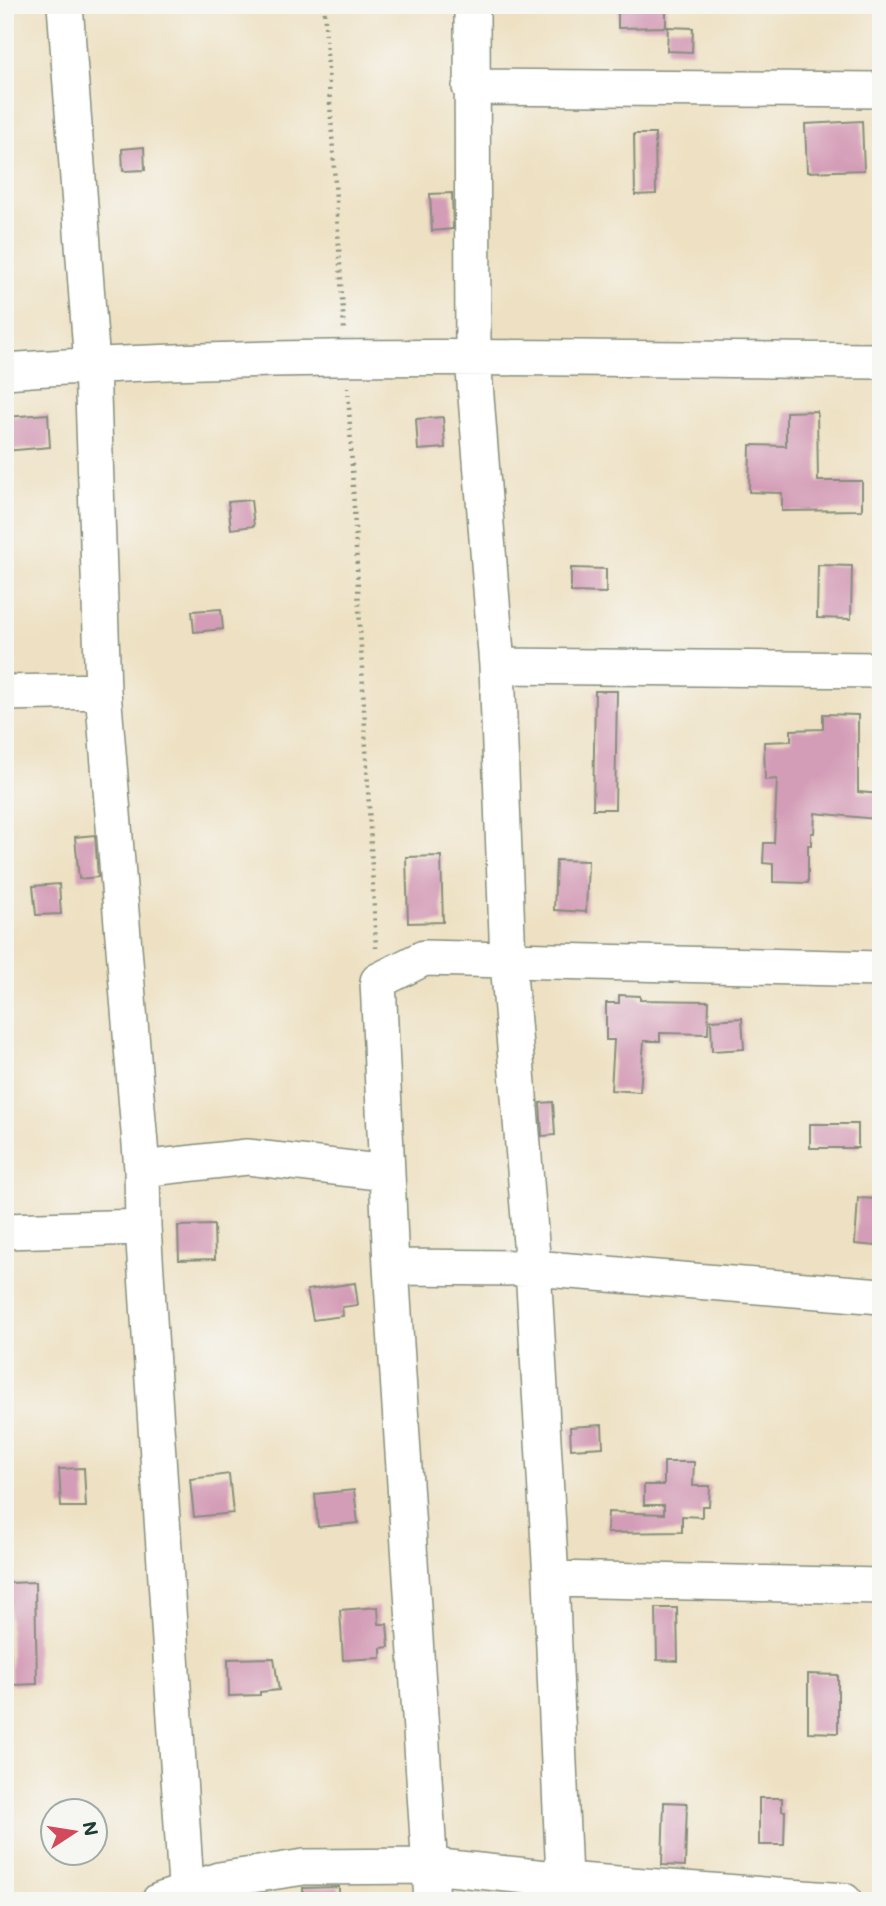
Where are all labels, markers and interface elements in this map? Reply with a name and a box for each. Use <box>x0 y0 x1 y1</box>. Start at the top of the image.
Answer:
north arrow <box>38 1798 108 1868</box>
text: N <box>77 1819 105 1838</box>

